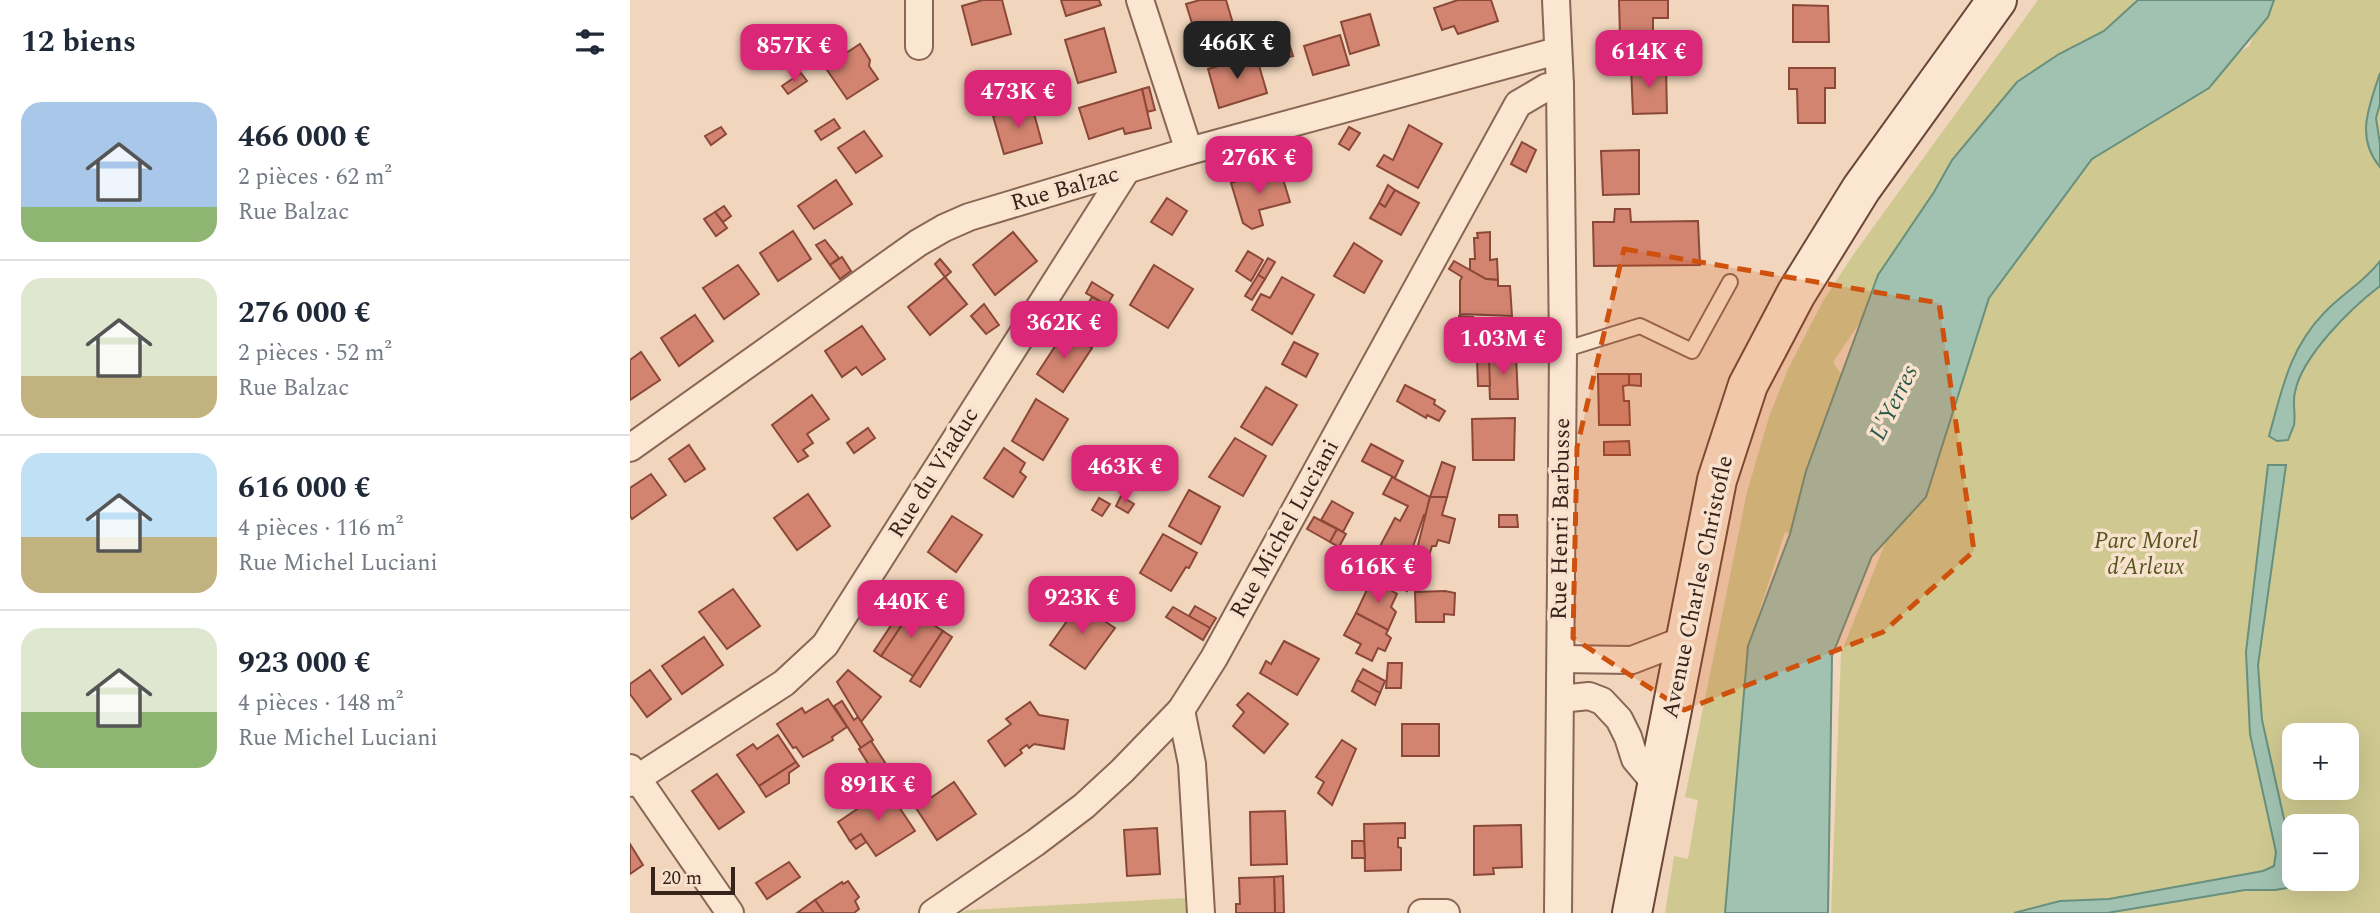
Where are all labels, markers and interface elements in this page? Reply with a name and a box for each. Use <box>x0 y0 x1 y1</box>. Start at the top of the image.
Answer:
text: 12 biens <box>21 19 136 65</box>
pin: 466K € <box>1180 22 1294 81</box>
icon: filters <box>571 23 609 61</box>
pin: 857K € <box>737 24 851 84</box>
text: 466K € <box>1199 26 1275 61</box>
text: 857K € <box>756 29 832 64</box>
pin: 614K € <box>1592 31 1706 90</box>
text: 614K € <box>1611 35 1687 70</box>
pin: 473K € <box>961 71 1075 130</box>
text: 473K € <box>980 75 1056 110</box>
text: 466 000 € <box>238 114 371 160</box>
icon: home <box>77 130 161 214</box>
pin: 276K € <box>1202 136 1316 196</box>
text: 276K € <box>1221 141 1297 176</box>
street label: Rue Balzac <box>1007 157 1123 221</box>
text: 2 pièces · 62 m² <box>238 160 392 195</box>
text: Rue Balzac <box>238 195 349 230</box>
text: 276 000 € <box>238 290 371 336</box>
pin: 362K € <box>1007 302 1121 361</box>
icon: home <box>77 306 161 390</box>
text: 362K € <box>1026 306 1102 341</box>
pin: 1.03M € <box>1438 318 1568 377</box>
text: 1.03M € <box>1460 322 1546 357</box>
text: 2 pièces · 52 m² <box>238 336 392 371</box>
water label: L'Yerres <box>1860 359 1928 447</box>
text: Rue Balzac <box>238 371 349 406</box>
street label: Rue du Viaduc <box>880 401 988 545</box>
street label: Rue Henri Barbusse <box>1542 418 1580 620</box>
street label: Rue Michel Luciani <box>1221 433 1349 625</box>
pin: 463K € <box>1068 446 1182 505</box>
text: 463K € <box>1087 450 1163 485</box>
street label: Avenue Charles Christofle <box>1653 452 1743 722</box>
text: 616 000 € <box>238 465 371 511</box>
icon: home <box>77 481 161 565</box>
text: 4 pièces · 116 m² <box>238 511 403 546</box>
park label: Parc Morel d’Arleux <box>2094 524 2198 585</box>
text: Rue Michel Luciani <box>238 546 438 581</box>
pin: 616K € <box>1321 546 1435 605</box>
text: 616K € <box>1340 550 1416 585</box>
pin: 923K € <box>1025 576 1139 636</box>
pin: 440K € <box>854 580 968 640</box>
text: 923K € <box>1044 581 1120 616</box>
text: 440K € <box>873 585 949 620</box>
text: 923 000 € <box>238 640 371 686</box>
icon: home <box>77 656 161 740</box>
text: 4 pièces · 148 m² <box>238 686 403 721</box>
text: Rue Michel Luciani <box>238 721 438 756</box>
map controls <box>2282 723 2359 891</box>
button: + <box>2282 723 2359 800</box>
pin: 891K € <box>821 764 935 823</box>
text: 891K € <box>840 768 916 803</box>
button: − <box>2282 814 2359 891</box>
scale bar <box>651 864 735 896</box>
text: 20 m <box>662 864 702 893</box>

